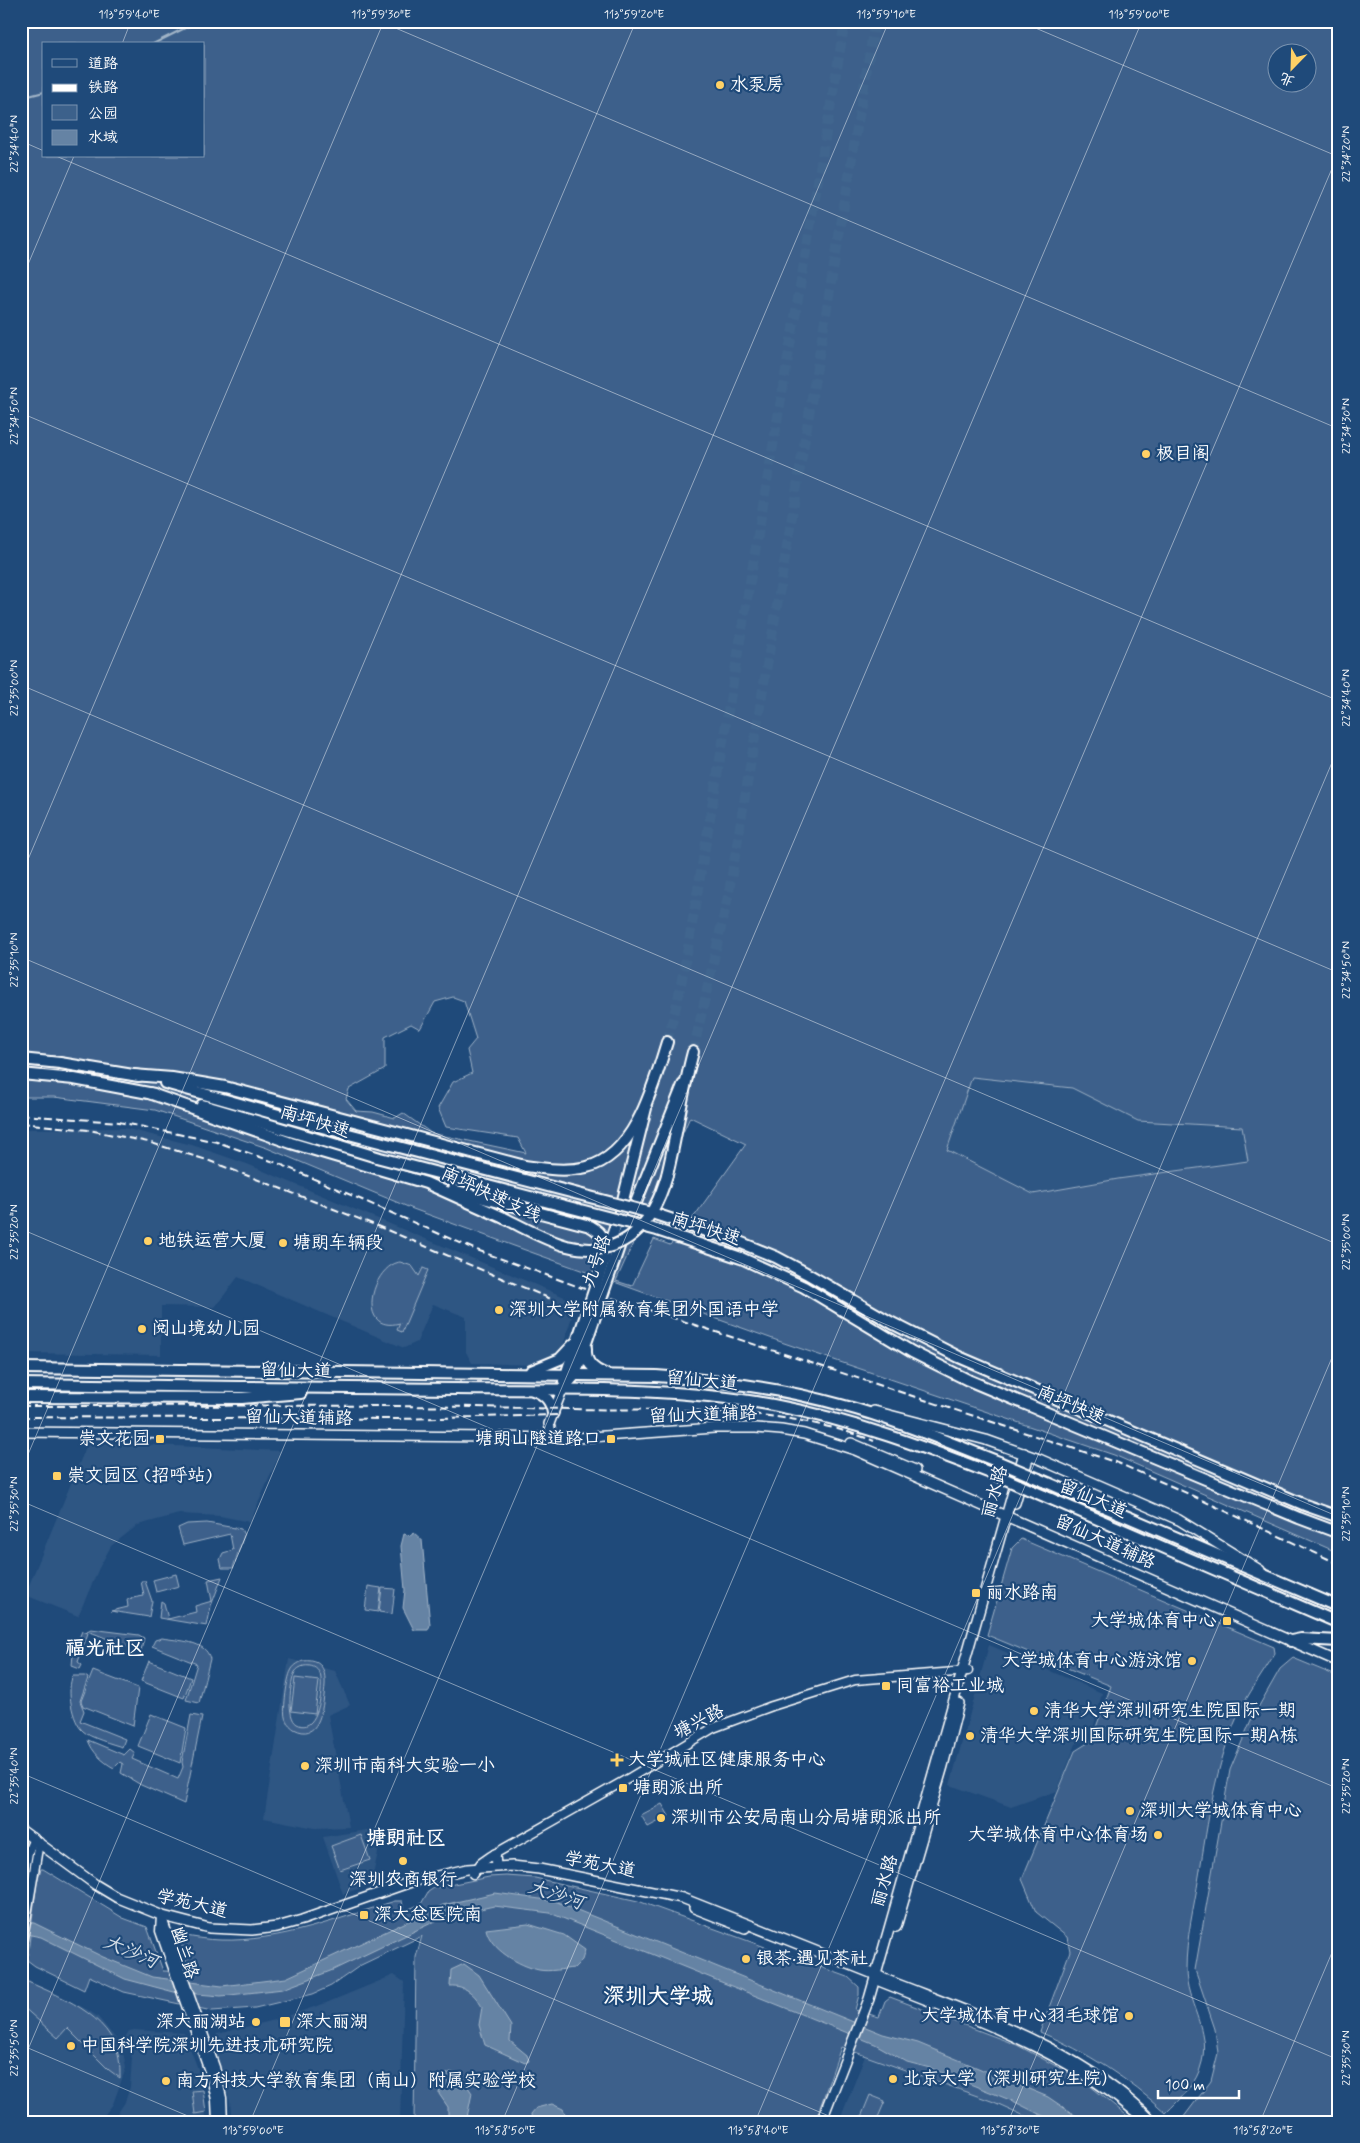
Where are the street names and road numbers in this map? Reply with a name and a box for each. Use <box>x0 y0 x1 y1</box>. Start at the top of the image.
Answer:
street label: 南坪快速 <box>277 1100 353 1144</box>
street label: 南坪快速支线 <box>437 1161 545 1229</box>
street label: 南坪快速 <box>668 1206 744 1252</box>
street label: 九号路 <box>577 1232 617 1290</box>
street label: 留仙大道 <box>260 1358 332 1384</box>
street label: 留仙大道 <box>665 1366 739 1396</box>
street label: 南坪快速 <box>1033 1380 1109 1430</box>
street label: 留仙大道辅路 <box>649 1401 757 1429</box>
street label: 留仙大道辅路 <box>245 1405 353 1431</box>
street label: 丽水路 <box>976 1463 1014 1521</box>
street label: 留仙大道 <box>1055 1474 1131 1524</box>
street label: 留仙大道辅路 <box>1051 1509 1159 1575</box>
street label: 塘兴路 <box>669 1699 729 1745</box>
street label: 学苑大道 <box>562 1846 638 1884</box>
street label: 丽水路 <box>866 1852 904 1910</box>
street label: 学苑大道 <box>154 1884 230 1924</box>
street label: 幽兰路 <box>164 1924 204 1982</box>

